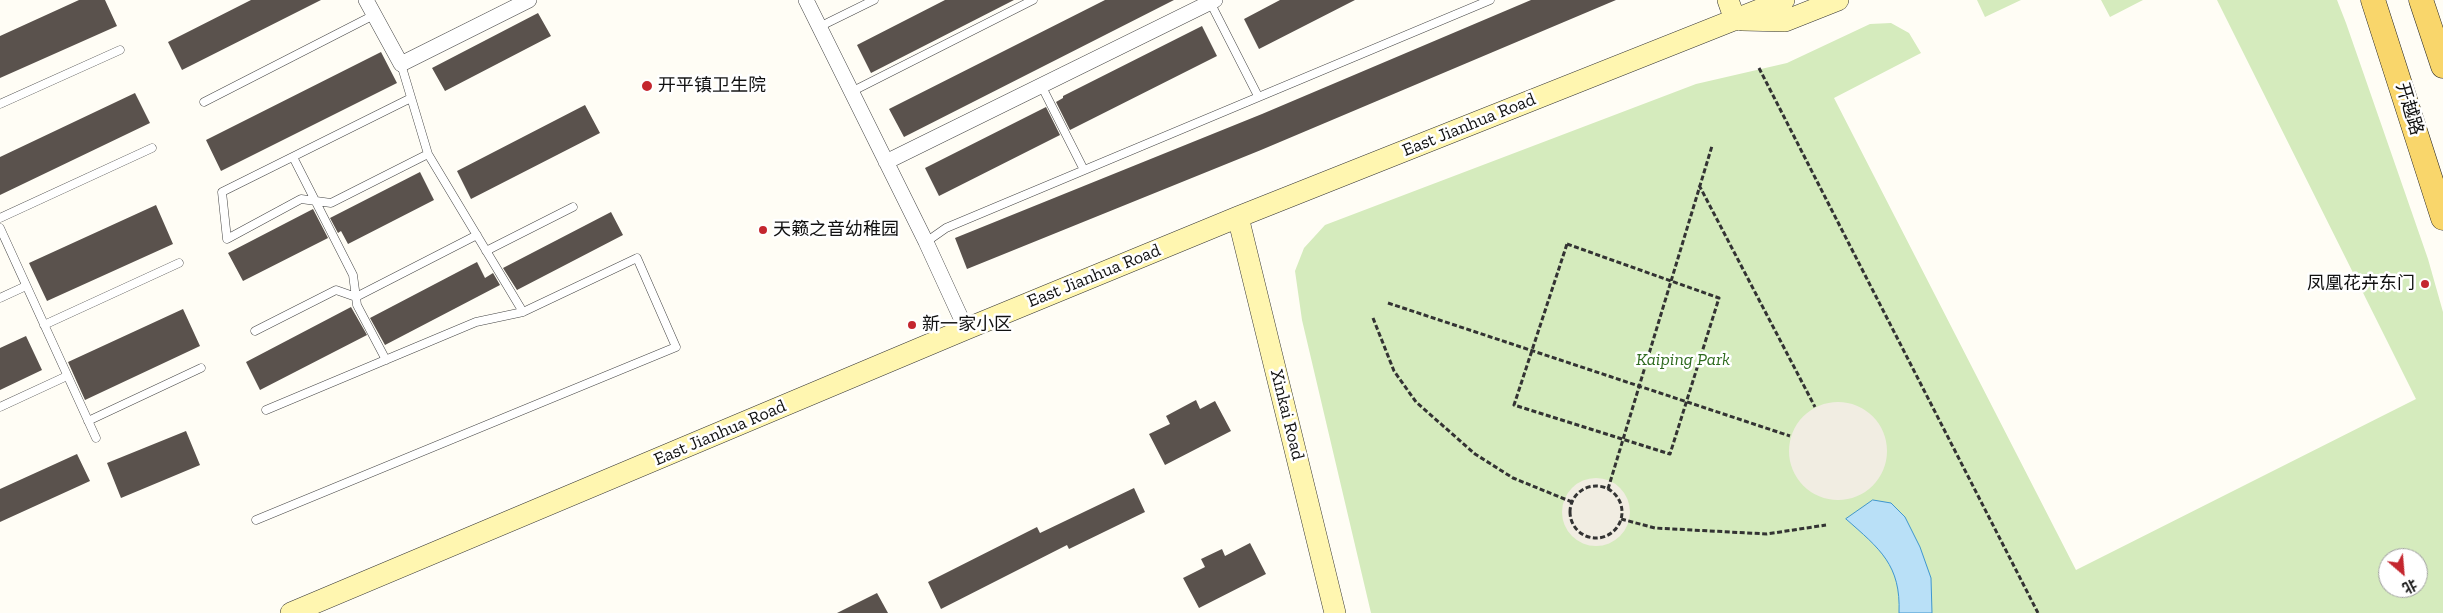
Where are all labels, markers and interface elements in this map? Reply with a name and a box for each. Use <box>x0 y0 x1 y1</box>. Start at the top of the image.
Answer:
place label: 开平镇卫生院 <box>658 75 766 97</box>
marker: 开平镇卫生院 <box>640 79 654 93</box>
street label: 开越路 <box>2391 80 2427 138</box>
street label: East Jianhua Road <box>1399 88 1539 162</box>
place label: 天籁之音幼稚园 <box>773 219 899 241</box>
marker: 天籁之音幼稚园 <box>757 224 769 236</box>
street label: East Jianhua Road <box>1024 239 1164 313</box>
place label: 凤凰花卉东门 <box>2307 273 2415 295</box>
marker: 凤凰花卉东门 <box>2419 278 2431 290</box>
place label: 新一家小区 <box>922 314 1012 336</box>
marker: 新一家小区 <box>906 319 918 331</box>
park label: Kaiping Park <box>1636 349 1730 371</box>
street label: Xinkai Road <box>1265 367 1309 463</box>
street label: East Jianhua Road <box>651 395 789 471</box>
north arrow <box>2378 548 2428 598</box>
text: 北 <box>2399 575 2420 597</box>

